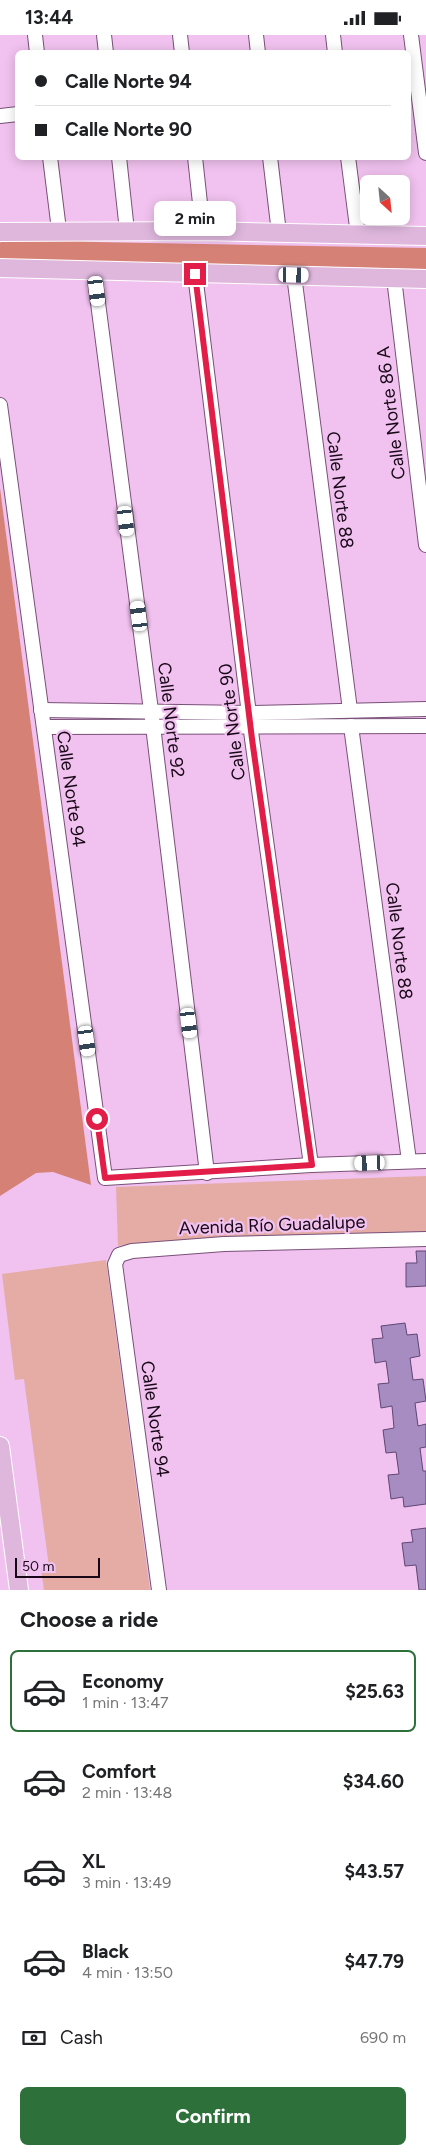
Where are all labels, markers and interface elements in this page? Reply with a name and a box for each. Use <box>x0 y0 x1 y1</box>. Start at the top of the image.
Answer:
text: 13:44 <box>25 6 73 29</box>
text: Calle Norte 94 <box>65 70 192 93</box>
text: Calle Norte 90 <box>65 118 192 141</box>
north arrow <box>360 175 410 225</box>
map controls <box>360 175 410 225</box>
callout: 2 min <box>154 201 236 237</box>
text: 2 min <box>175 209 215 228</box>
route end <box>184 263 206 285</box>
car <box>278 267 309 283</box>
car <box>87 275 106 307</box>
street label: Calle Norte 86 A <box>372 345 410 481</box>
street label: Calle Norte 88 <box>322 430 358 550</box>
car <box>116 505 135 537</box>
car <box>129 600 148 632</box>
street label: Calle Norte 92 <box>153 661 189 779</box>
street label: Calle Norte 90 <box>214 662 250 782</box>
street label: Calle Norte 94 <box>52 729 90 849</box>
street label: Calle Norte 88 <box>381 881 417 1001</box>
car <box>179 1007 198 1039</box>
car <box>77 1025 96 1057</box>
route start <box>86 1108 108 1130</box>
car <box>354 1155 385 1171</box>
street label: Avenida Río Guadalupe <box>178 1211 366 1239</box>
street label: Calle Norte 94 <box>136 1359 174 1479</box>
scale bar <box>15 1555 100 1578</box>
text: 50 m <box>22 1558 54 1575</box>
text: Choose a ride <box>20 1606 158 1633</box>
icon: car <box>22 1669 67 1714</box>
text: Economy <box>82 1670 164 1693</box>
text: $25.63 <box>345 1680 404 1703</box>
text: 1 min · 13:47 <box>82 1693 169 1712</box>
icon: car <box>22 1759 67 1804</box>
text: Comfort <box>82 1760 157 1783</box>
text: $34.60 <box>343 1770 404 1793</box>
text: 2 min · 13:48 <box>82 1783 172 1802</box>
icon: car <box>22 1849 67 1894</box>
text: XL <box>82 1850 105 1873</box>
text: $43.57 <box>345 1860 404 1883</box>
text: 3 min · 13:49 <box>82 1873 171 1892</box>
icon: car <box>22 1939 67 1984</box>
text: Black <box>82 1940 129 1963</box>
text: $47.79 <box>345 1950 404 1973</box>
text: 4 min · 13:50 <box>82 1963 173 1982</box>
icon: cash <box>20 2024 48 2052</box>
text: Cash <box>60 2026 103 2049</box>
text: 690 m <box>360 2028 406 2047</box>
button: Confirm <box>20 2087 406 2145</box>

